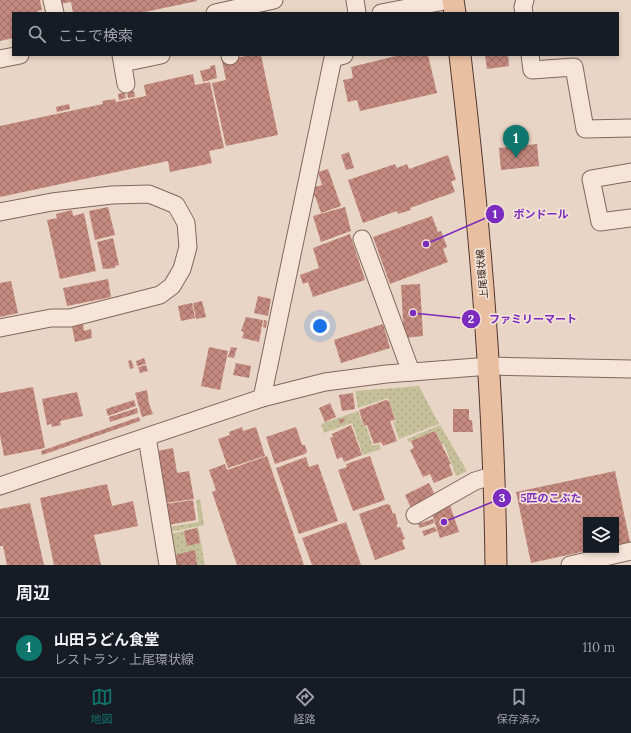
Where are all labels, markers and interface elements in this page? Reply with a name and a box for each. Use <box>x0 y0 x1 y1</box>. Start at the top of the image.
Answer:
search box <box>12 12 619 56</box>
icon: search <box>26 23 48 45</box>
text: ここで検索 <box>58 26 133 45</box>
pin: 1 <box>503 125 529 158</box>
callout: ボンドール <box>485 202 576 225</box>
text: 1 <box>493 206 498 221</box>
text: ボンドール <box>514 207 569 221</box>
street label: 上尾環状線 <box>473 249 491 299</box>
callout: ファミリーマート <box>461 307 585 330</box>
text: 2 <box>468 311 474 326</box>
text: ファミリーマート <box>489 312 577 326</box>
your location <box>310 316 330 336</box>
callout: 5匹のこぶた <box>492 487 589 510</box>
text: 3 <box>499 490 506 505</box>
text: 5匹のこぶた <box>521 491 581 505</box>
map controls <box>583 517 619 553</box>
button: layers <box>583 517 619 553</box>
text: 周辺 <box>16 582 50 604</box>
text: 山田うどん食堂 <box>54 630 159 649</box>
text: 1 <box>26 639 32 656</box>
text: 110 m <box>582 639 615 656</box>
text: レストラン · 上尾環状線 <box>54 651 194 668</box>
tab: 地図 <box>91 686 113 726</box>
tab: 経路 <box>294 686 316 726</box>
tab: 保存済み <box>497 686 541 726</box>

